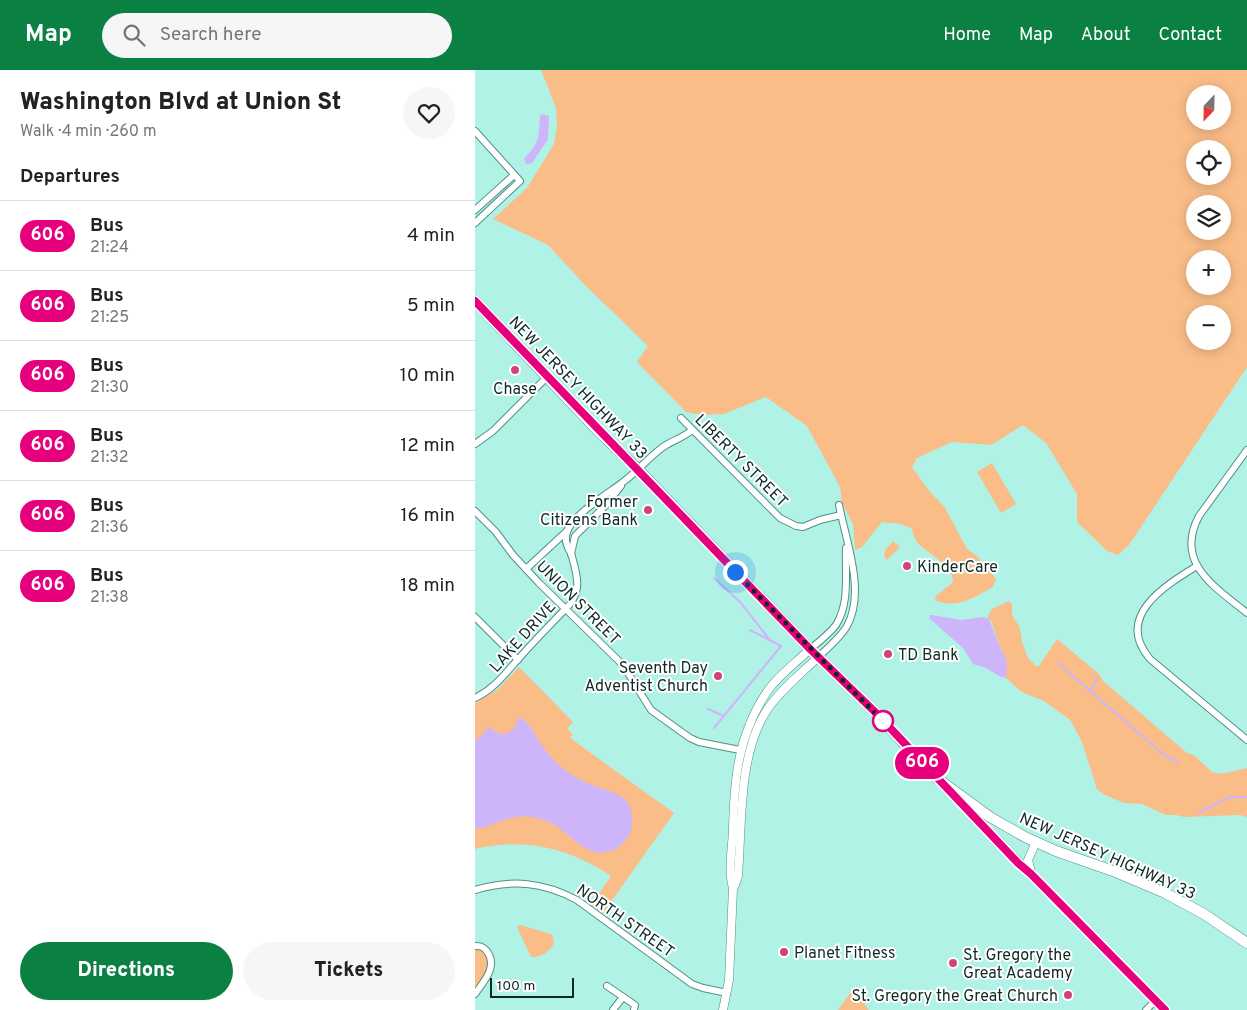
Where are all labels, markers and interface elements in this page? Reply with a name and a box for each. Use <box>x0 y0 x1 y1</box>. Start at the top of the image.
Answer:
search box <box>102 13 452 58</box>
text: Map <box>25 20 72 50</box>
icon: search <box>120 21 148 49</box>
text: Search here <box>160 23 261 47</box>
text: Home <box>943 24 991 47</box>
text: Map <box>1019 24 1053 47</box>
text: About <box>1081 24 1130 47</box>
text: Contact <box>1158 24 1222 47</box>
north arrow <box>1186 85 1231 130</box>
map controls <box>1186 85 1231 350</box>
button: heart <box>403 87 455 139</box>
text: Washington Blvd at Union St <box>20 88 341 118</box>
text: Walk · 4 min · 260 m <box>20 122 156 142</box>
button: locate <box>1186 140 1231 185</box>
text: Departures <box>20 165 120 189</box>
button: layers <box>1186 195 1231 240</box>
text: Bus <box>90 214 124 238</box>
text: 606 <box>31 224 64 247</box>
text: 4 min <box>407 224 455 248</box>
text: 21:24 <box>90 238 129 258</box>
button: + <box>1186 250 1231 295</box>
text: Bus <box>90 284 124 308</box>
text: 606 <box>31 294 64 317</box>
text: 5 min <box>407 294 455 318</box>
button: − <box>1186 305 1231 350</box>
text: 21:25 <box>90 308 129 328</box>
street label: NEW JERSEY HIGHWAY 33 <box>504 313 651 464</box>
text: Bus <box>90 354 124 378</box>
text: 606 <box>31 364 64 387</box>
text: 10 min <box>400 364 455 388</box>
marker: Chase <box>509 364 521 376</box>
text: 21:30 <box>90 378 129 398</box>
place label: Chase <box>493 380 537 400</box>
street label: LIBERTY STREET <box>690 411 791 512</box>
text: Bus <box>90 424 124 448</box>
text: 606 <box>31 434 64 457</box>
text: 12 min <box>400 434 455 458</box>
text: 21:32 <box>90 448 128 468</box>
place label: Former Citizens Bank <box>540 493 638 531</box>
text: Bus <box>90 494 124 518</box>
text: 606 <box>31 504 64 527</box>
text: 16 min <box>400 504 455 528</box>
marker: Former Citizens Bank <box>642 504 654 516</box>
text: 21:36 <box>90 518 129 538</box>
street label: UNION STREET <box>531 557 624 650</box>
place label: KinderCare <box>917 558 998 578</box>
your location <box>723 560 748 585</box>
marker: KinderCare <box>901 560 913 572</box>
text: Bus <box>90 564 124 588</box>
text: 606 <box>31 574 64 597</box>
text: 18 min <box>400 574 455 598</box>
text: 21:38 <box>90 588 129 608</box>
street label: LAKE DRIVE <box>486 597 561 677</box>
place label: TD Bank <box>898 646 959 666</box>
marker: TD Bank <box>882 648 894 660</box>
place label: Seventh Day Adventist Church <box>584 659 708 697</box>
marker: Seventh Day Adventist Church <box>712 670 724 682</box>
unlabelled marker <box>872 710 894 732</box>
line badge: 606 <box>893 747 951 779</box>
text: 606 <box>905 751 939 774</box>
street label: NEW JERSEY HIGHWAY 33 <box>1016 809 1198 905</box>
street label: NORTH STREET <box>572 880 678 963</box>
button: Directions <box>20 942 233 1000</box>
button: Tickets <box>243 942 455 1000</box>
place label: Planet Fitness <box>794 944 896 964</box>
marker: Planet Fitness <box>778 946 790 958</box>
place label: St. Gregory the Great Academy <box>963 946 1073 984</box>
marker: St. Gregory the Great Academy <box>947 957 959 969</box>
scale bar <box>490 975 574 998</box>
text: 100 m <box>497 978 535 995</box>
place label: St. Gregory the Great Church <box>851 987 1058 1007</box>
marker: St. Gregory the Great Church <box>1062 989 1074 1001</box>

